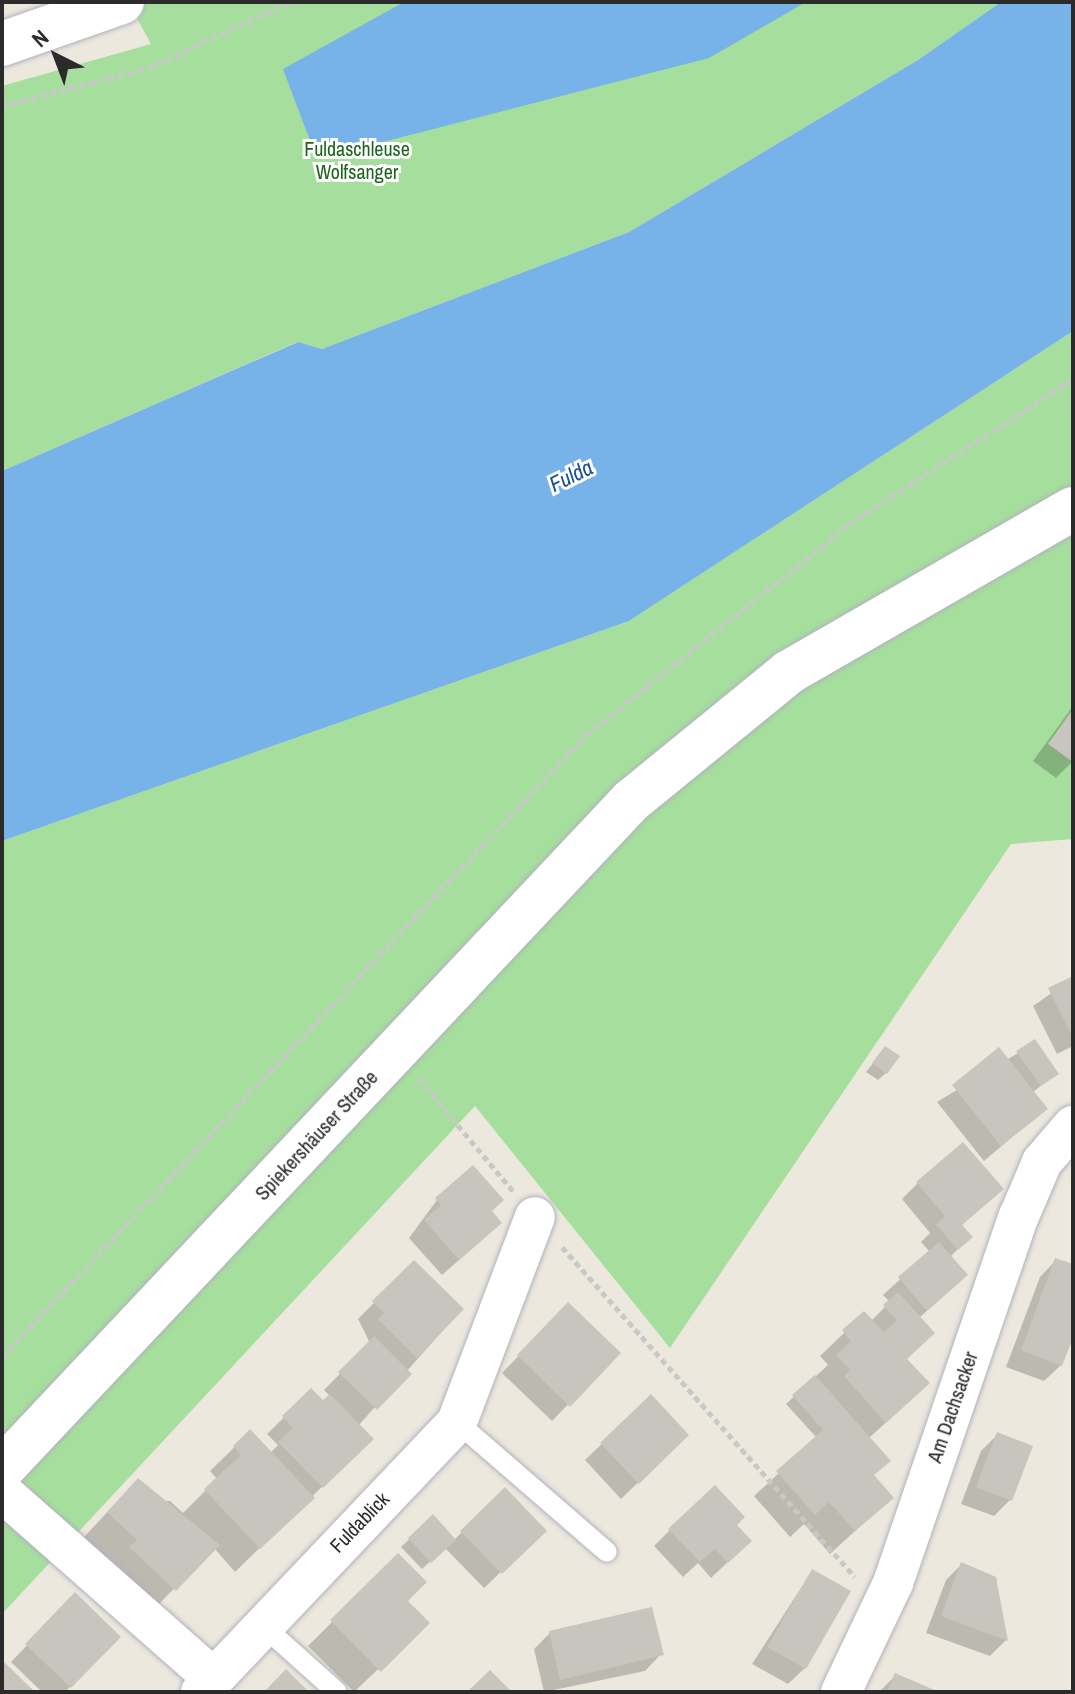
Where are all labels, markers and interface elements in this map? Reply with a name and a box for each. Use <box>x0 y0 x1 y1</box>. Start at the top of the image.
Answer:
north arrow <box>16 16 96 96</box>
text: N <box>25 23 55 54</box>
park label: Fuldaschleuse Wolfsanger <box>304 136 410 183</box>
water label: Fulda <box>545 454 597 498</box>
street label: Spiekershäuser Straße <box>250 1065 382 1205</box>
street label: Am Dachsacker <box>922 1348 982 1466</box>
street label: Fuldablick <box>324 1487 394 1557</box>

